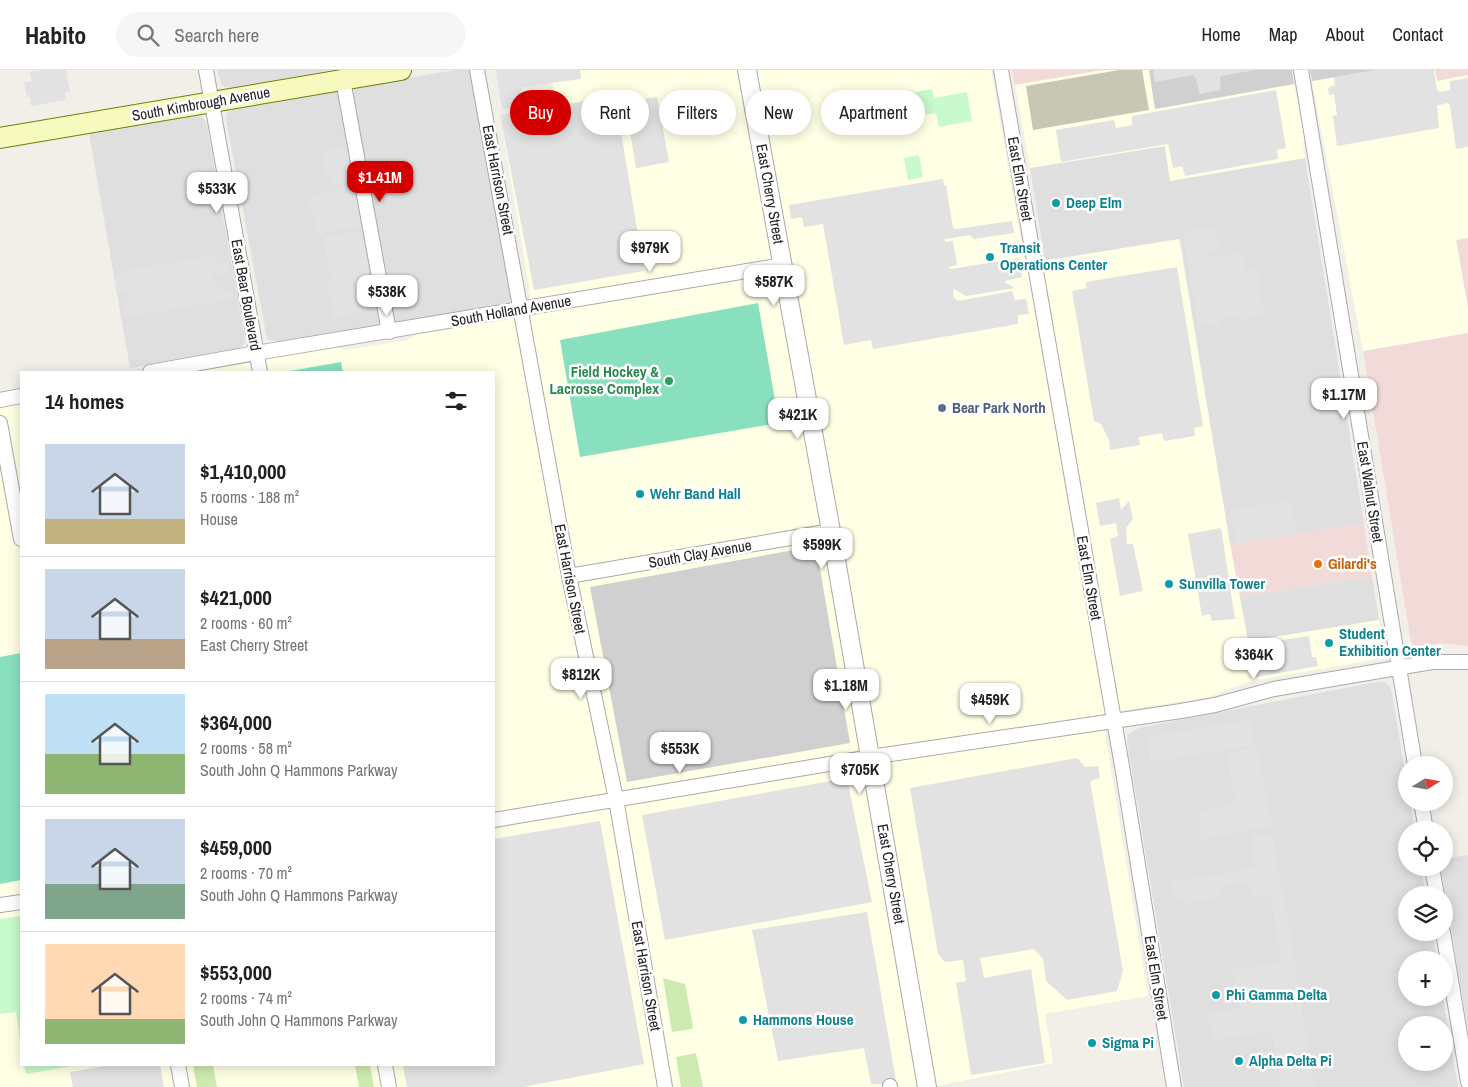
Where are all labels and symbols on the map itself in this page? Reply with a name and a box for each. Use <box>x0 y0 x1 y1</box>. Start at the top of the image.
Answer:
street label: South Kimbrough Avenue <box>130 81 272 126</box>
street label: East Harrison Street <box>478 123 520 237</box>
street label: East Elm Street <box>1003 135 1038 223</box>
street label: East Cherry Street <box>751 142 790 246</box>
pin: $1.41M <box>339 160 421 203</box>
pin: $533K <box>182 172 252 214</box>
place label: Deep Elm <box>1066 192 1122 213</box>
marker: Deep Elm <box>1050 197 1062 209</box>
pin: $979K <box>615 230 685 273</box>
place label: Transit Operations Center <box>1000 237 1108 275</box>
street label: East Bear Boulevard <box>226 238 267 352</box>
marker: Transit Operations Center <box>984 251 996 263</box>
pin: $587K <box>739 264 809 307</box>
pin: $538K <box>352 274 422 317</box>
street label: South Holland Avenue <box>449 290 573 331</box>
place label: Field Hockey & Lacrosse Complex <box>550 361 659 399</box>
marker: Field Hockey & Lacrosse Complex <box>663 375 675 387</box>
pin: $1.17M <box>1303 378 1385 420</box>
place label: Bear Park North <box>952 397 1046 418</box>
pin: $421K <box>763 398 833 440</box>
marker: Bear Park North <box>936 402 948 414</box>
street label: East Walnut Street <box>1352 440 1389 545</box>
place label: Wehr Band Hall <box>650 483 741 504</box>
marker: Wehr Band Hall <box>634 488 646 500</box>
street label: East Harrison Street <box>550 522 592 636</box>
pin: $599K <box>787 528 857 570</box>
street label: South Clay Avenue <box>647 534 753 573</box>
street label: East Elm Street <box>1072 534 1107 622</box>
place label: Gilardi's <box>1328 553 1377 574</box>
marker: Gilardi's <box>1312 558 1324 570</box>
place label: Sunvilla Tower <box>1179 573 1265 594</box>
marker: Sunvilla Tower <box>1163 578 1175 590</box>
place label: Student Exhibition Center <box>1339 623 1441 661</box>
marker: Student Exhibition Center <box>1323 637 1335 649</box>
pin: $364K <box>1219 638 1289 680</box>
pin: $812K <box>546 658 616 700</box>
pin: $1.18M <box>805 668 887 711</box>
pin: $459K <box>955 682 1025 725</box>
pin: $553K <box>645 732 715 774</box>
pin: $705K <box>825 752 895 795</box>
north arrow <box>1398 756 1452 811</box>
street label: East Cherry Street <box>872 822 911 926</box>
street label: East Harrison Street <box>626 919 667 1033</box>
street label: East Elm Street <box>1139 934 1174 1022</box>
place label: Phi Gamma Delta <box>1226 984 1327 1005</box>
marker: Phi Gamma Delta <box>1210 989 1222 1001</box>
place label: Hammons House <box>753 1009 854 1030</box>
marker: Hammons House <box>737 1014 749 1026</box>
place label: Sigma Pi <box>1102 1032 1154 1053</box>
marker: Sigma Pi <box>1086 1037 1098 1049</box>
place label: Alpha Delta Pi <box>1249 1050 1332 1071</box>
marker: Alpha Delta Pi <box>1233 1055 1245 1067</box>

